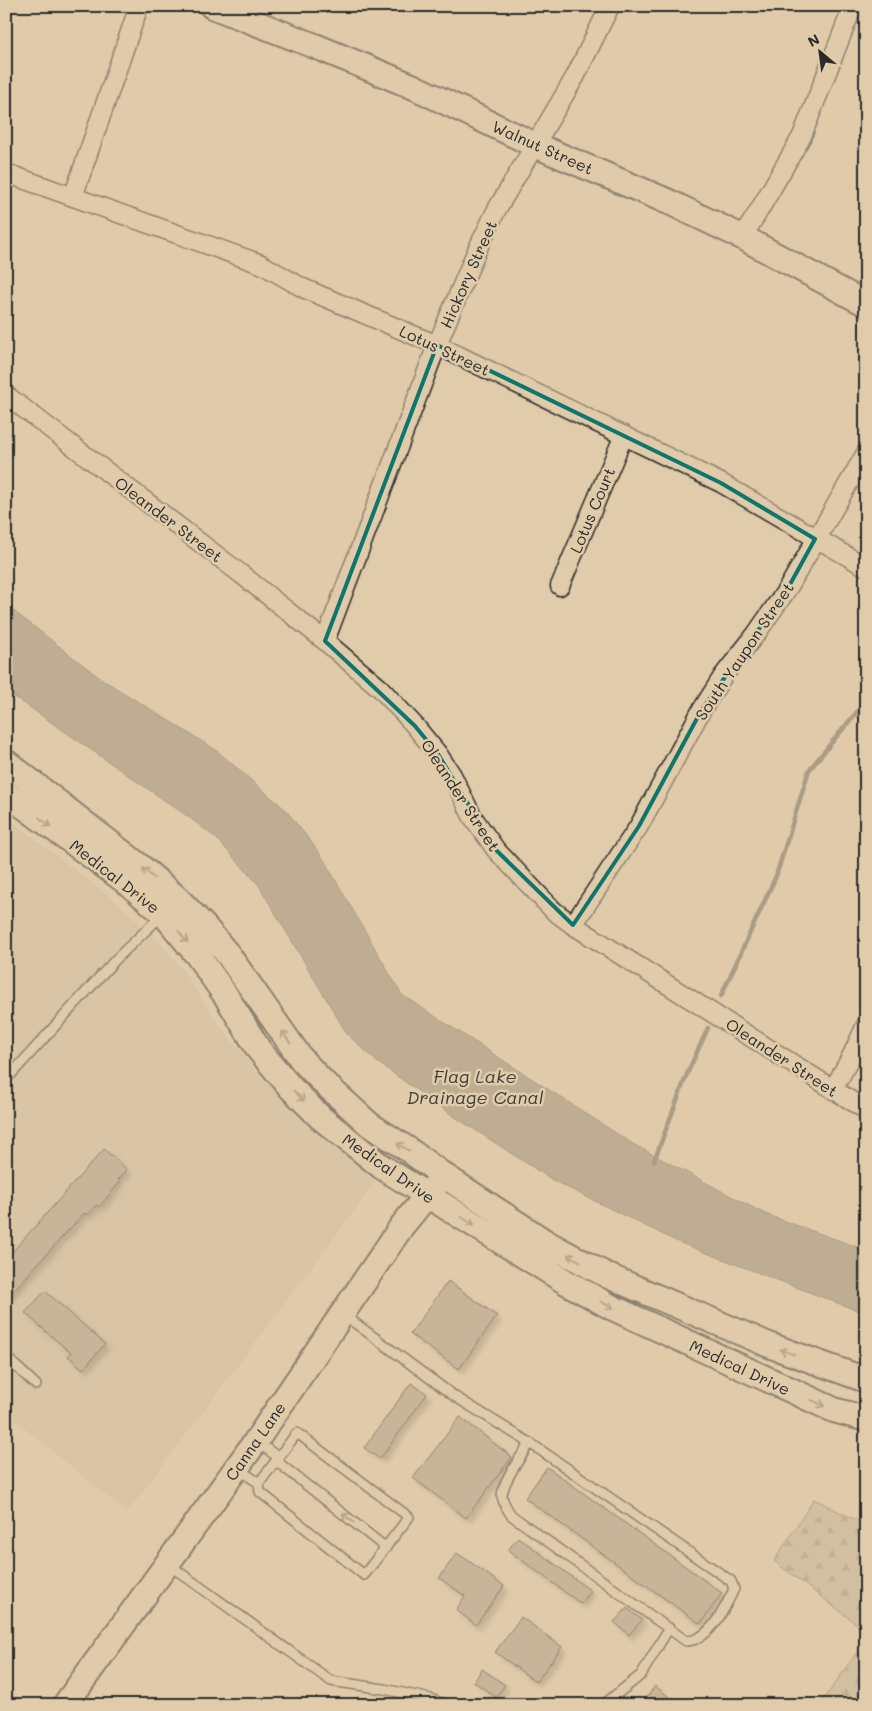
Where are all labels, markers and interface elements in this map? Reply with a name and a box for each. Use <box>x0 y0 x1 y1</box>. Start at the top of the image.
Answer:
north arrow <box>794 28 844 78</box>
text: N <box>804 29 823 51</box>
street label: Walnut Street <box>489 115 597 179</box>
street label: Hickory Street <box>435 217 501 331</box>
street label: Lotus Street <box>396 320 494 380</box>
street label: Lotus Court <box>564 464 620 556</box>
street label: Oleander Street <box>111 472 227 566</box>
street label: South Yaupon Street <box>690 578 798 724</box>
street label: Oleander Street <box>417 735 505 855</box>
one-way arrow <box>38 817 52 827</box>
street label: Medical Drive <box>66 834 164 918</box>
one-way arrow <box>142 867 155 878</box>
one-way arrow <box>177 931 188 944</box>
street label: Oleander Street <box>722 1013 842 1101</box>
one-way arrow <box>281 1030 291 1044</box>
water label: Flag Lake Drainage Canal <box>407 1064 544 1109</box>
one-way arrow <box>293 1090 305 1102</box>
street label: Medical Drive <box>339 1128 439 1208</box>
one-way arrow <box>396 1142 410 1152</box>
one-way arrow <box>460 1217 474 1227</box>
one-way arrow <box>567 1253 582 1263</box>
one-way arrow <box>599 1301 614 1310</box>
street label: Medical Drive <box>686 1335 794 1399</box>
one-way arrow <box>780 1347 795 1356</box>
street label: Canna Lane <box>220 1398 290 1484</box>
one-way arrow <box>810 1399 825 1408</box>
one-way arrow <box>342 1512 355 1523</box>

